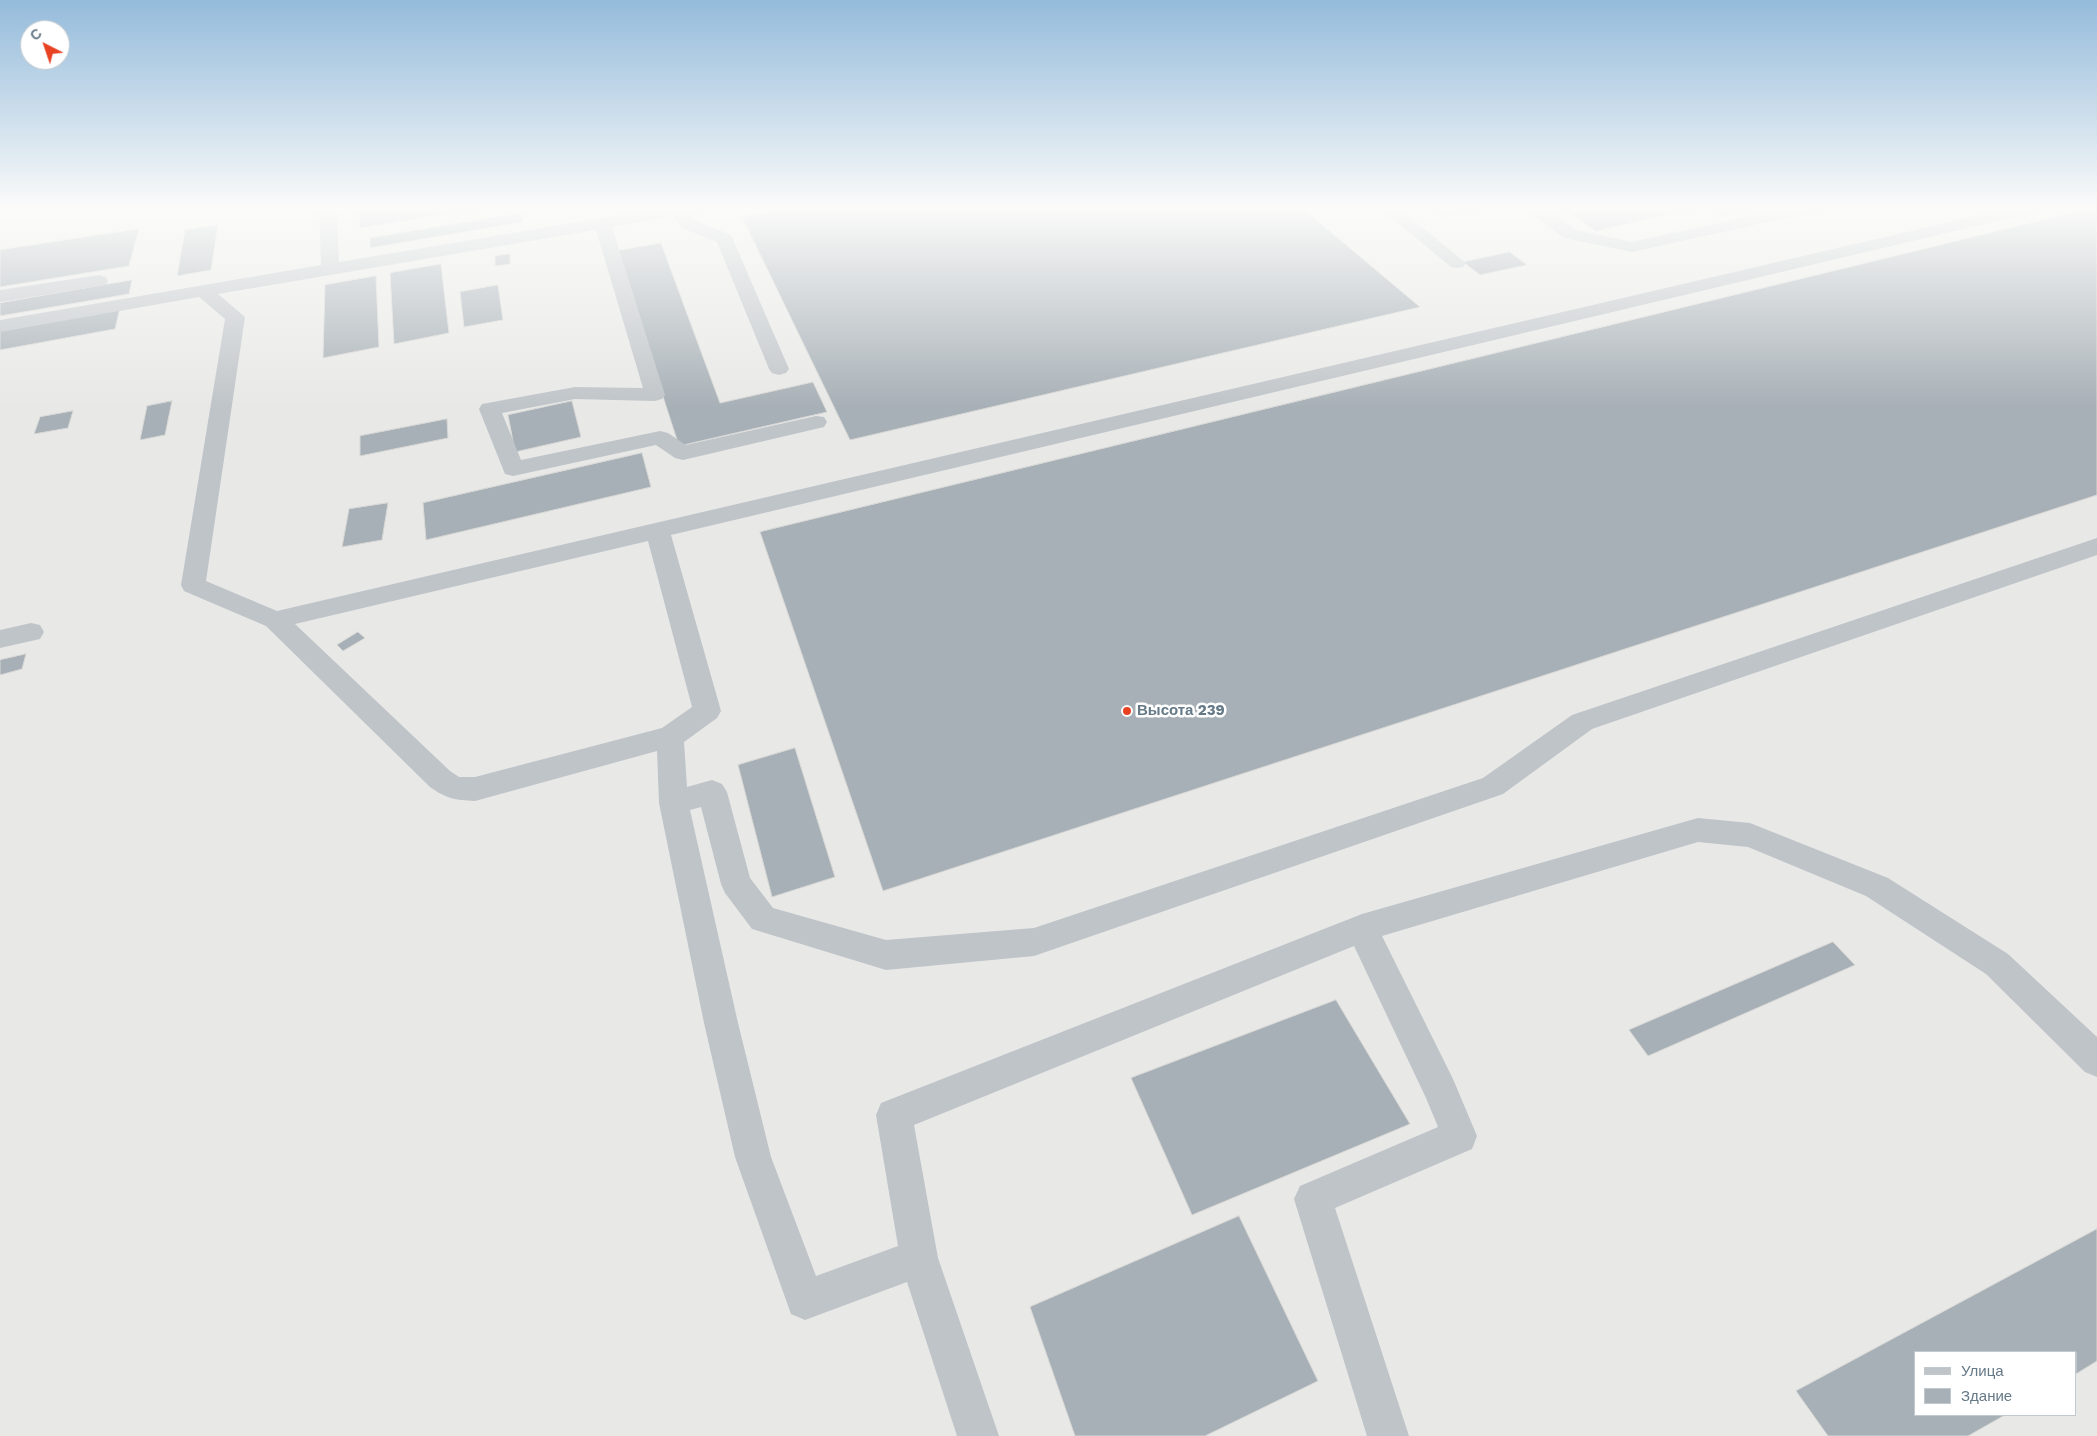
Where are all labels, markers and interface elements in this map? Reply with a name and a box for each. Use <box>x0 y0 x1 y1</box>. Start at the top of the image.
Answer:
north arrow <box>20 20 70 70</box>
text: С <box>27 25 45 44</box>
place label: Высота 239 <box>1137 702 1225 720</box>
marker: Высота 239 <box>1121 705 1133 717</box>
legend <box>1914 1351 2077 1416</box>
text: Улица <box>1961 1362 2004 1380</box>
text: Здание <box>1961 1387 2012 1405</box>

